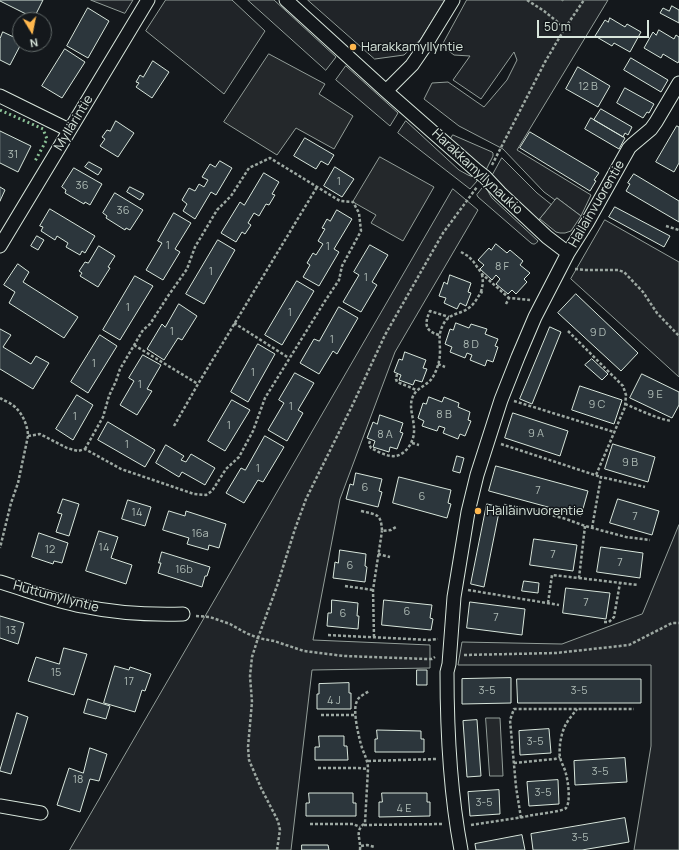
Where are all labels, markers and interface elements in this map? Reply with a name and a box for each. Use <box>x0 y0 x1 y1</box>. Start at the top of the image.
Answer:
north arrow <box>12 12 52 52</box>
scale bar <box>539 12 651 38</box>
text: 50 m <box>544 18 571 35</box>
text: N <box>29 35 39 51</box>
place label: Harakkamyllyntie <box>361 39 463 55</box>
marker: Harakkamyllyntie <box>348 42 358 52</box>
house number: 12 B <box>578 80 598 94</box>
street label: Myllärintie <box>51 92 97 154</box>
street label: Harakkamyllynaukio <box>428 126 526 218</box>
house number: 31 <box>8 148 18 162</box>
street label: Hallainvuorentie <box>566 158 628 250</box>
house number: 1 <box>337 175 341 189</box>
house number: 36 <box>76 179 88 193</box>
house number: 36 <box>117 204 129 218</box>
house number: 1 <box>166 239 170 253</box>
house number: 1 <box>326 240 330 254</box>
house number: 8 F <box>495 260 509 274</box>
house number: 1 <box>209 265 213 279</box>
house number: 1 <box>364 271 368 285</box>
house number: 1 <box>126 301 130 315</box>
house number: 1 <box>288 306 292 320</box>
house number: 1 <box>170 325 174 339</box>
house number: 9 D <box>590 326 606 340</box>
house number: 1 <box>330 333 334 347</box>
house number: 8 D <box>463 338 479 352</box>
house number: 1 <box>92 357 96 371</box>
house number: 1 <box>251 366 255 380</box>
house number: 1 <box>138 378 142 392</box>
house number: 9 E <box>647 388 663 402</box>
house number: 9 C <box>589 398 605 412</box>
house number: 1 <box>289 400 293 414</box>
house number: 8 B <box>436 408 452 422</box>
house number: 1 <box>73 410 77 424</box>
house number: 1 <box>227 419 231 433</box>
house number: 9 A <box>528 427 544 441</box>
house number: 8 A <box>377 428 393 442</box>
house number: 1 <box>125 438 129 452</box>
house number: 9 B <box>622 456 638 470</box>
house number: 1 <box>256 462 260 476</box>
house number: 6 <box>362 481 368 495</box>
house number: 7 <box>535 484 541 498</box>
house number: 6 <box>419 490 425 504</box>
place label: Hallainvuorentie <box>486 503 584 519</box>
house number: 14 <box>132 506 142 520</box>
marker: Hallainvuorentie <box>473 506 483 516</box>
house number: 7 <box>632 510 638 524</box>
house number: 16a <box>191 527 209 541</box>
house number: 14 <box>99 541 109 555</box>
house number: 12 <box>45 543 55 557</box>
house number: 7 <box>550 548 556 562</box>
house number: 7 <box>617 556 623 570</box>
house number: 6 <box>347 559 353 573</box>
house number: 16b <box>175 563 193 577</box>
street label: Huttumyllyntie <box>11 578 101 616</box>
house number: 7 <box>583 596 589 610</box>
house number: 6 <box>404 605 410 619</box>
house number: 6 <box>340 607 346 621</box>
house number: 7 <box>493 611 499 625</box>
house number: 13 <box>6 624 16 638</box>
house number: 15 <box>51 666 61 680</box>
house number: 17 <box>124 675 134 689</box>
house number: 3-5 <box>478 684 496 698</box>
house number: 3-5 <box>570 684 588 698</box>
house number: 4 J <box>327 694 341 708</box>
house number: 3-5 <box>526 735 544 749</box>
house number: 3-5 <box>591 765 609 779</box>
house number: 18 <box>73 773 83 787</box>
house number: 3-5 <box>534 786 552 800</box>
house number: 3-5 <box>475 796 493 810</box>
house number: 4 E <box>397 802 411 816</box>
house number: 3-5 <box>571 831 589 845</box>

